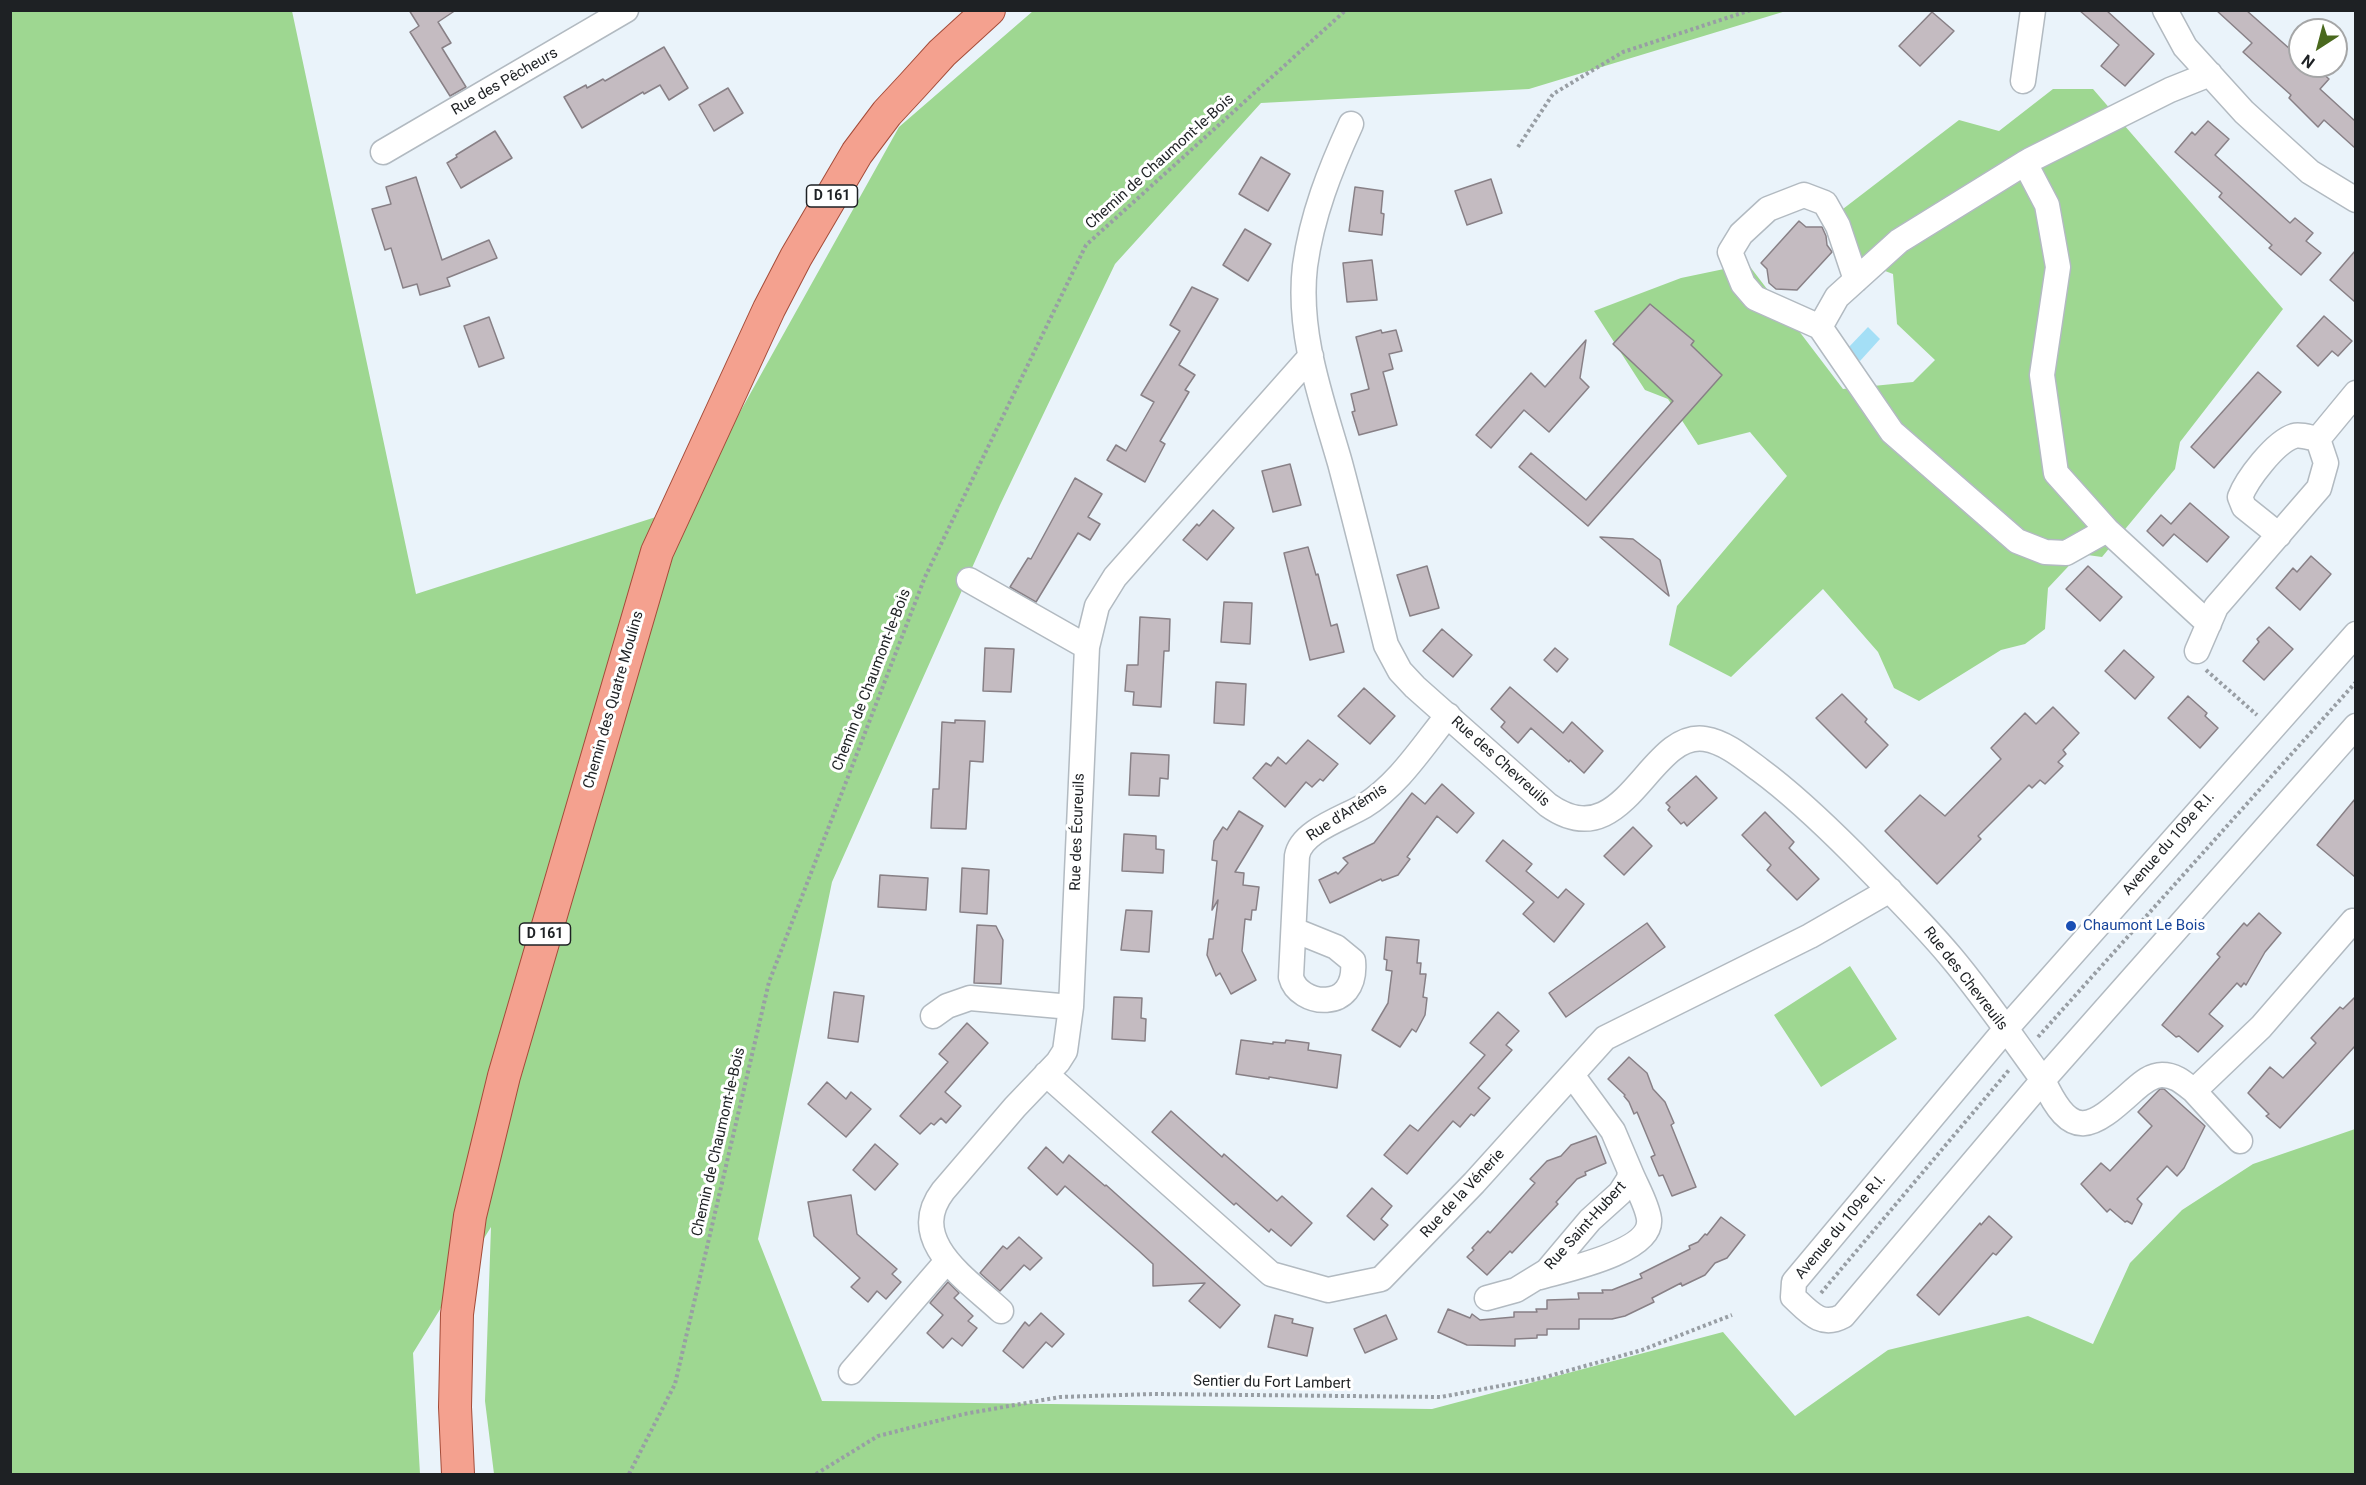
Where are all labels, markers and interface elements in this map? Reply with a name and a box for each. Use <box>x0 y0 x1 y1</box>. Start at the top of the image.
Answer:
north arrow <box>2288 18 2348 78</box>
street label: Rue des Pêcheurs <box>449 44 561 120</box>
text: N <box>2298 50 2318 72</box>
street label: Chemin de Chaumont-le-Bois <box>1082 91 1238 233</box>
road number: D 161 <box>806 185 858 207</box>
street label: Chemin de Chaumont-le-Bois <box>829 586 915 774</box>
street label: Chemin des Quatre Moulins <box>580 609 648 791</box>
street label: Rue des Chevreuils <box>1447 713 1553 811</box>
street label: Rue des Écureuils <box>1067 773 1089 891</box>
street label: Rue d'Artémis <box>1304 780 1390 846</box>
street label: Avenue du 109e R.I. <box>2119 789 2219 899</box>
place label: Chaumont Le Bois <box>2083 917 2205 935</box>
marker: Chaumont Le Bois <box>2064 919 2078 933</box>
road number: D 161 <box>520 923 570 945</box>
street label: Rue des Chevreuils <box>1919 924 2011 1034</box>
street label: Chemin de Chaumont-le-Bois <box>688 1046 750 1238</box>
street label: Rue de la Vénerie <box>1417 1146 1509 1242</box>
street label: Avenue du 109e R.I. <box>1792 1171 1890 1283</box>
street label: Rue Saint-Hubert <box>1542 1178 1630 1274</box>
street label: Sentier du Fort Lambert <box>1193 1373 1351 1393</box>

